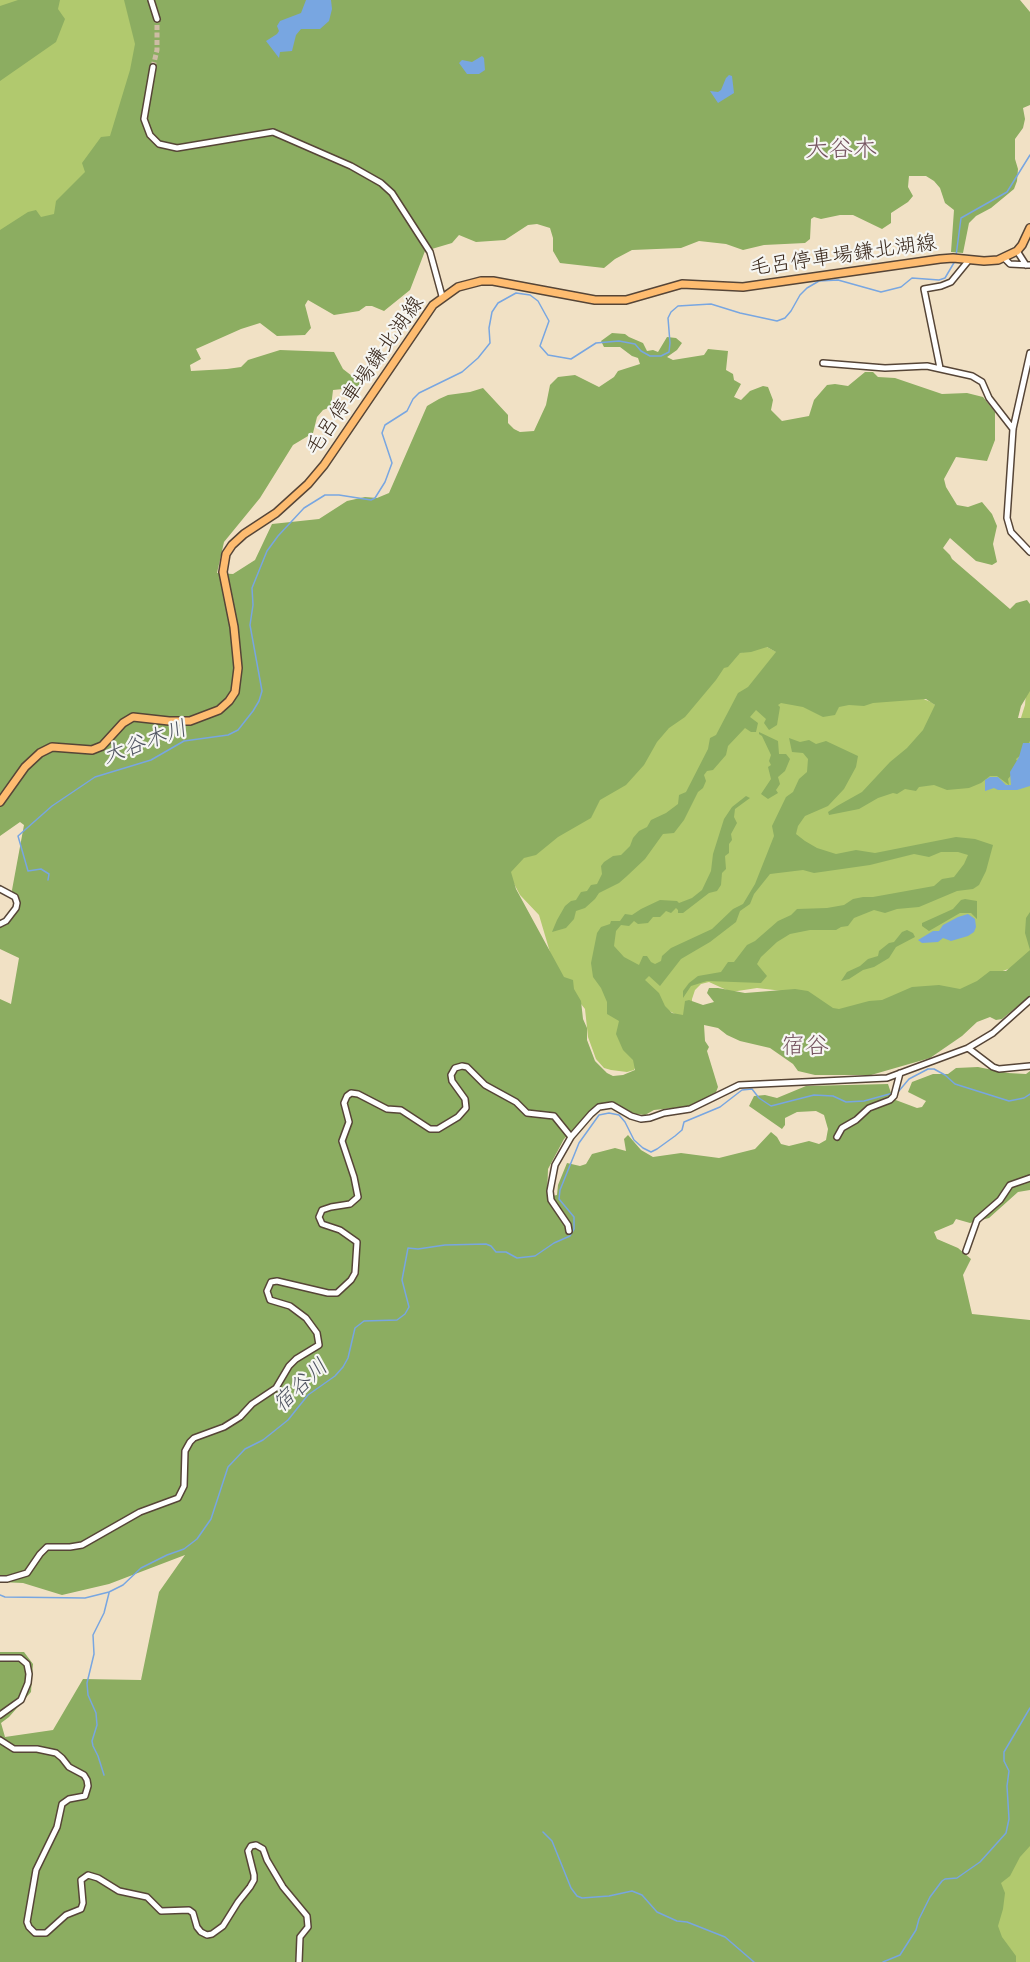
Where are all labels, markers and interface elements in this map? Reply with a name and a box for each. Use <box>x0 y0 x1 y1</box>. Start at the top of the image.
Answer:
district label: 大谷木 <box>805 136 877 164</box>
street label: 毛呂停車場鎌北湖線 <box>748 230 938 282</box>
street label: 毛呂停車場鎌北湖線 <box>300 291 430 461</box>
water label: 大谷木川 <box>99 716 191 770</box>
district label: 宿谷 <box>781 1033 829 1061</box>
water label: 宿谷川 <box>268 1354 334 1418</box>

